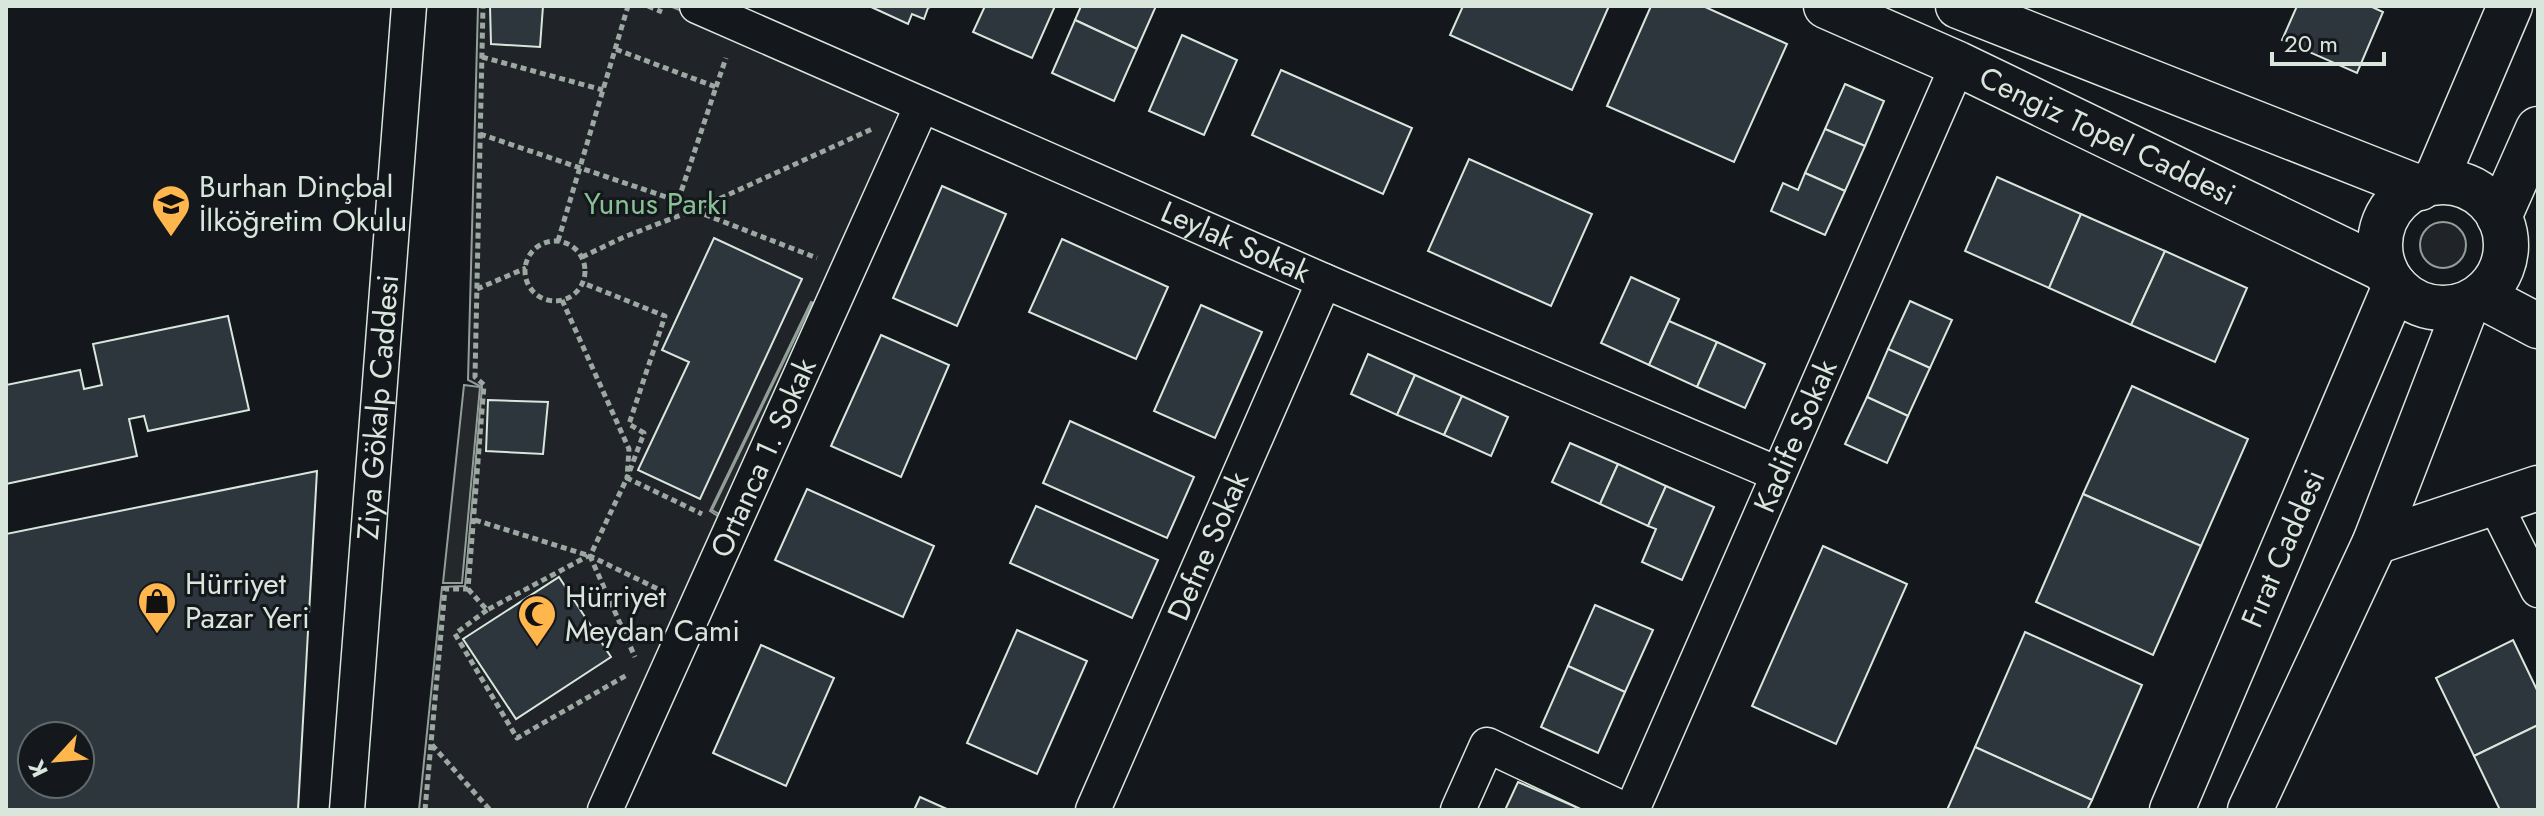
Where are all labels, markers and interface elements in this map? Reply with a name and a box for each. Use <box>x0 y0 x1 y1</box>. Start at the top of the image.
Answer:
scale bar <box>2272 16 2384 66</box>
text: 20 m <box>2284 26 2338 61</box>
street label: Cengiz Topel Caddesi <box>1972 55 2243 216</box>
place label: Burhan Dinçbal İlköğretim Okulu <box>199 165 407 242</box>
park label: Yunus Parkı <box>584 182 728 225</box>
school or university icon: Burhan Dinçbal İlköğretim Okulu <box>150 183 192 238</box>
street label: Leylak Sokak <box>1154 190 1318 294</box>
street label: Ziya Gökalp Caddesi <box>346 273 409 541</box>
street label: Ortanca 1. Sokak <box>699 350 827 564</box>
street label: Kadife Sokak <box>1743 352 1848 519</box>
street label: Fırat Caddesi <box>2230 463 2335 634</box>
street label: Defne Sokak <box>1156 464 1259 627</box>
place label: Hürriyet Pazar Yeri <box>185 562 310 639</box>
place label: Hürriyet Meydan Cami <box>565 575 740 652</box>
shop icon: Hürriyet Pazar Yeri <box>136 580 178 635</box>
mosque icon: Hürriyet Meydan Cami <box>516 593 558 648</box>
north arrow <box>16 720 96 800</box>
text: K <box>20 754 56 783</box>

